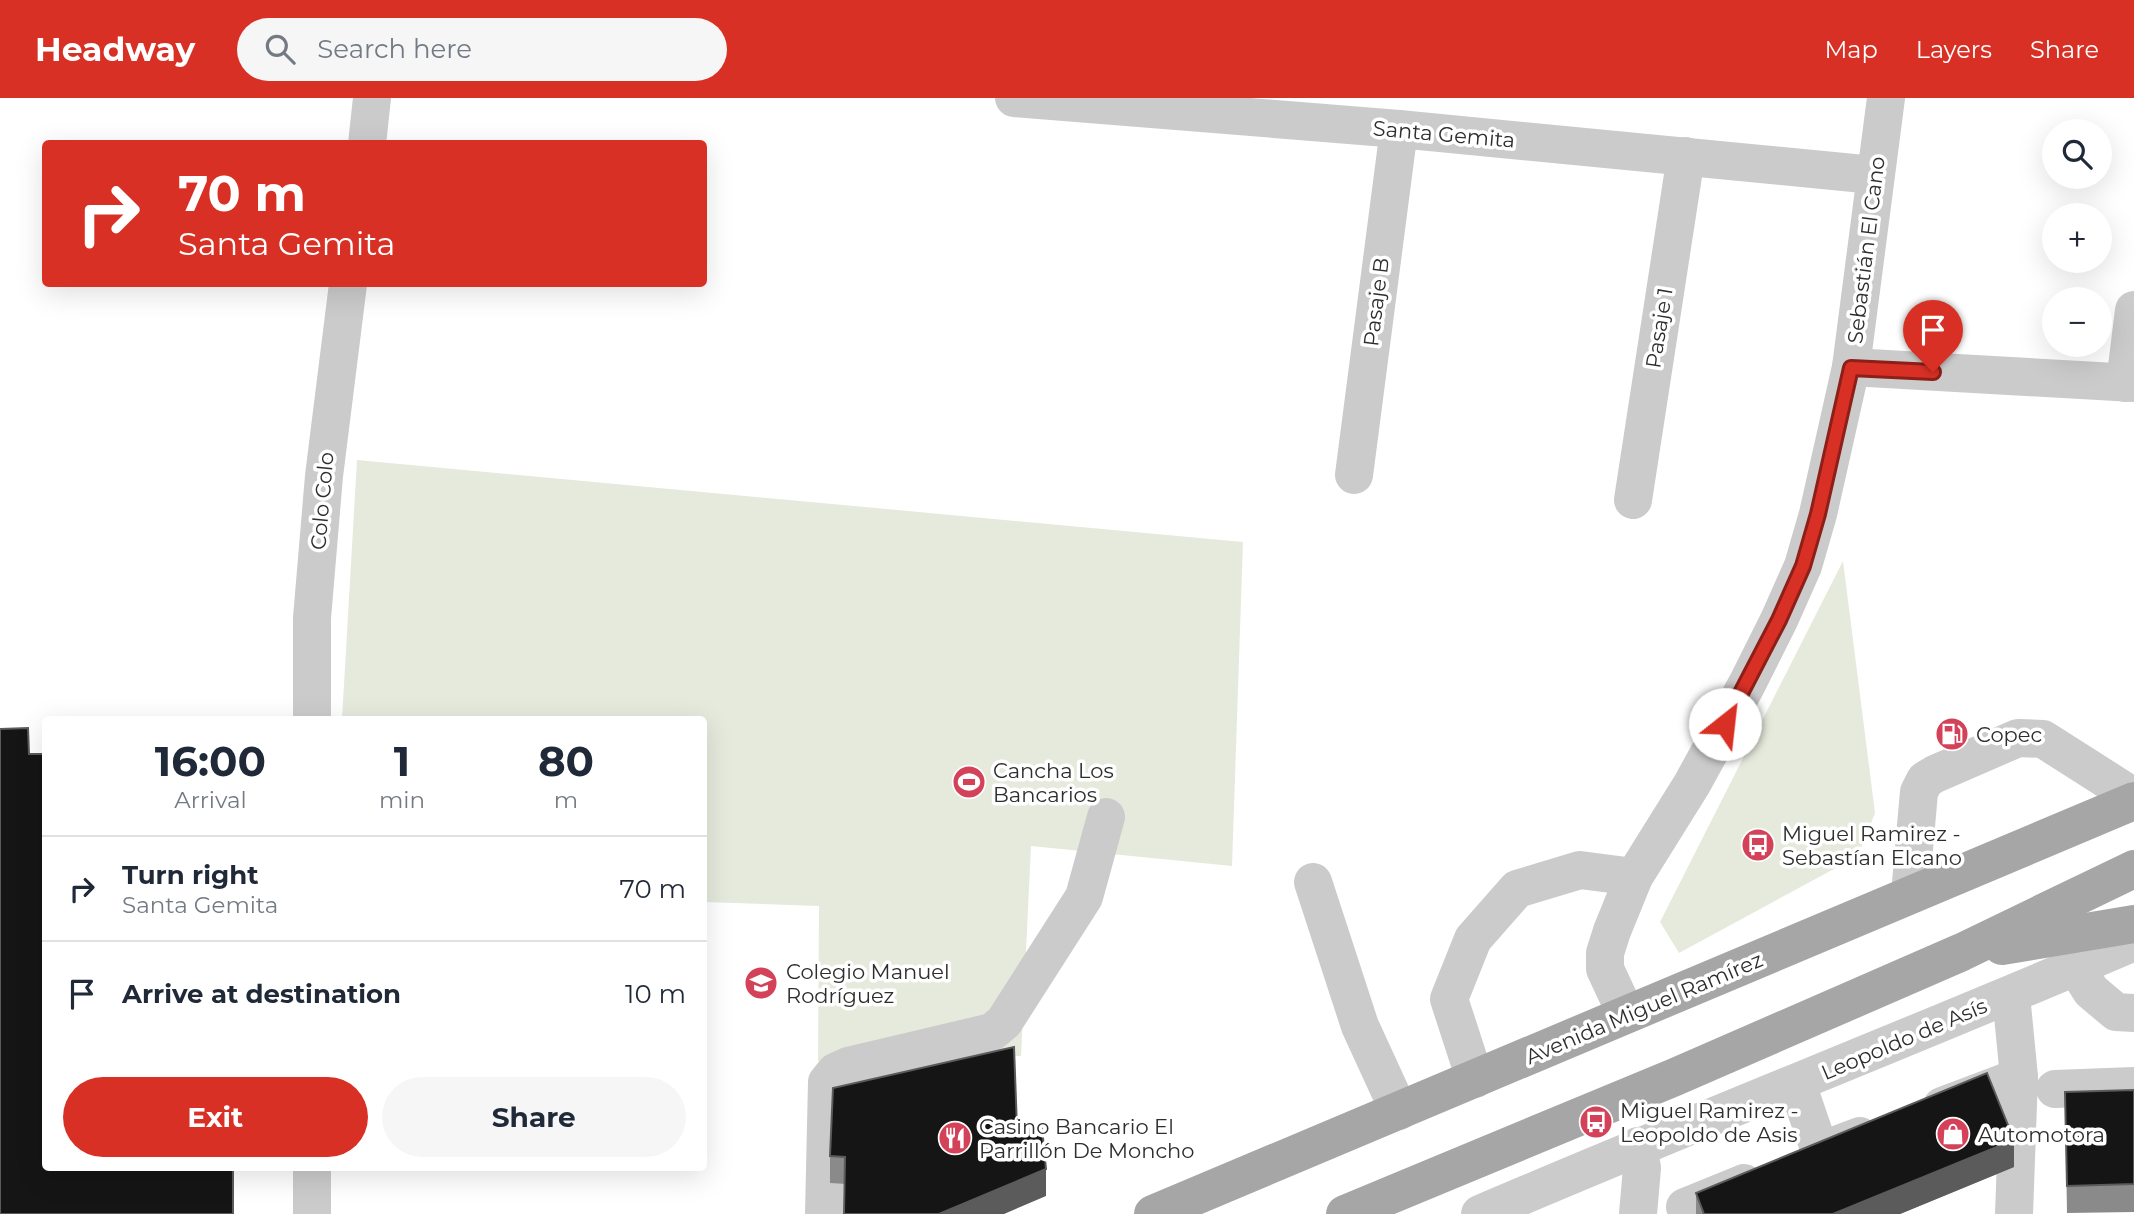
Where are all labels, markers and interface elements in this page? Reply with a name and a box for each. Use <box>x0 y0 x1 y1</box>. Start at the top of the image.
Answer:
search box <box>237 18 727 81</box>
text: Headway <box>35 29 195 69</box>
icon: search <box>261 30 299 68</box>
text: Search here <box>317 33 472 65</box>
text: Map <box>1824 35 1878 64</box>
text: Layers <box>1916 35 1992 64</box>
text: Share <box>2030 35 2099 64</box>
street label: Santa Gemita <box>1372 115 1516 153</box>
map controls <box>2042 119 2112 357</box>
button: search <box>2042 119 2112 189</box>
street label: Sebastián El Cano <box>1842 155 1890 345</box>
text: 70 m <box>178 164 306 223</box>
icon: right <box>63 168 154 259</box>
button: + <box>2042 203 2112 273</box>
text: Santa Gemita <box>178 224 395 263</box>
street label: Pasaje B <box>1358 256 1394 348</box>
street label: Pasaje 1 <box>1640 286 1678 370</box>
button: − <box>2042 287 2112 357</box>
pin <box>1903 300 1963 372</box>
icon: arrive <box>1914 311 1952 349</box>
street label: Colo Colo <box>305 451 339 551</box>
position arrow <box>1688 687 1762 761</box>
fuel station icon: Copec <box>1933 715 1971 753</box>
place label: Copec <box>1976 722 2042 747</box>
text: 16:00 <box>155 735 266 787</box>
text: 1 <box>394 735 410 787</box>
text: 80 <box>538 735 594 787</box>
place label: Cancha Los Bancarios <box>993 758 1114 807</box>
sports icon: Cancha Los Bancarios <box>950 763 988 801</box>
text: Arrival <box>174 786 247 814</box>
text: min <box>379 786 425 814</box>
text: m <box>554 786 578 814</box>
place label: Miguel Ramirez - Sebastían Elcano <box>1782 821 1962 870</box>
bus stop icon: Miguel Ramirez - Sebastían Elcano <box>1739 826 1777 864</box>
text: Turn right <box>122 859 258 891</box>
icon: right <box>63 870 101 908</box>
text: 70 m <box>620 873 686 905</box>
text: Santa Gemita <box>122 891 278 919</box>
street label: Avenida Miguel Ramírez <box>1522 947 1766 1069</box>
place label: Colegio Manuel Rodríguez <box>786 959 950 1008</box>
school or university icon: Colegio Manuel Rodríguez <box>742 964 780 1002</box>
icon: arrive <box>63 975 101 1013</box>
text: Arrive at destination <box>122 978 401 1010</box>
text: 10 m <box>625 978 686 1010</box>
street label: Leopoldo de Asís <box>1817 993 1991 1085</box>
button: Exit <box>63 1077 368 1157</box>
button: Share <box>382 1077 686 1157</box>
place label: Miguel Ramirez - Leopoldo de Asis <box>1620 1098 1798 1147</box>
bus stop icon: Miguel Ramirez - Leopoldo de Asis <box>1577 1103 1615 1141</box>
place label: Casino Bancario El Parrillón De Moncho <box>979 1114 1194 1163</box>
shop icon: Automotora <box>1934 1115 1972 1153</box>
restaurant icon: Casino Bancario El Parrillón De Moncho <box>936 1119 974 1157</box>
place label: Automotora <box>1978 1122 2105 1147</box>

